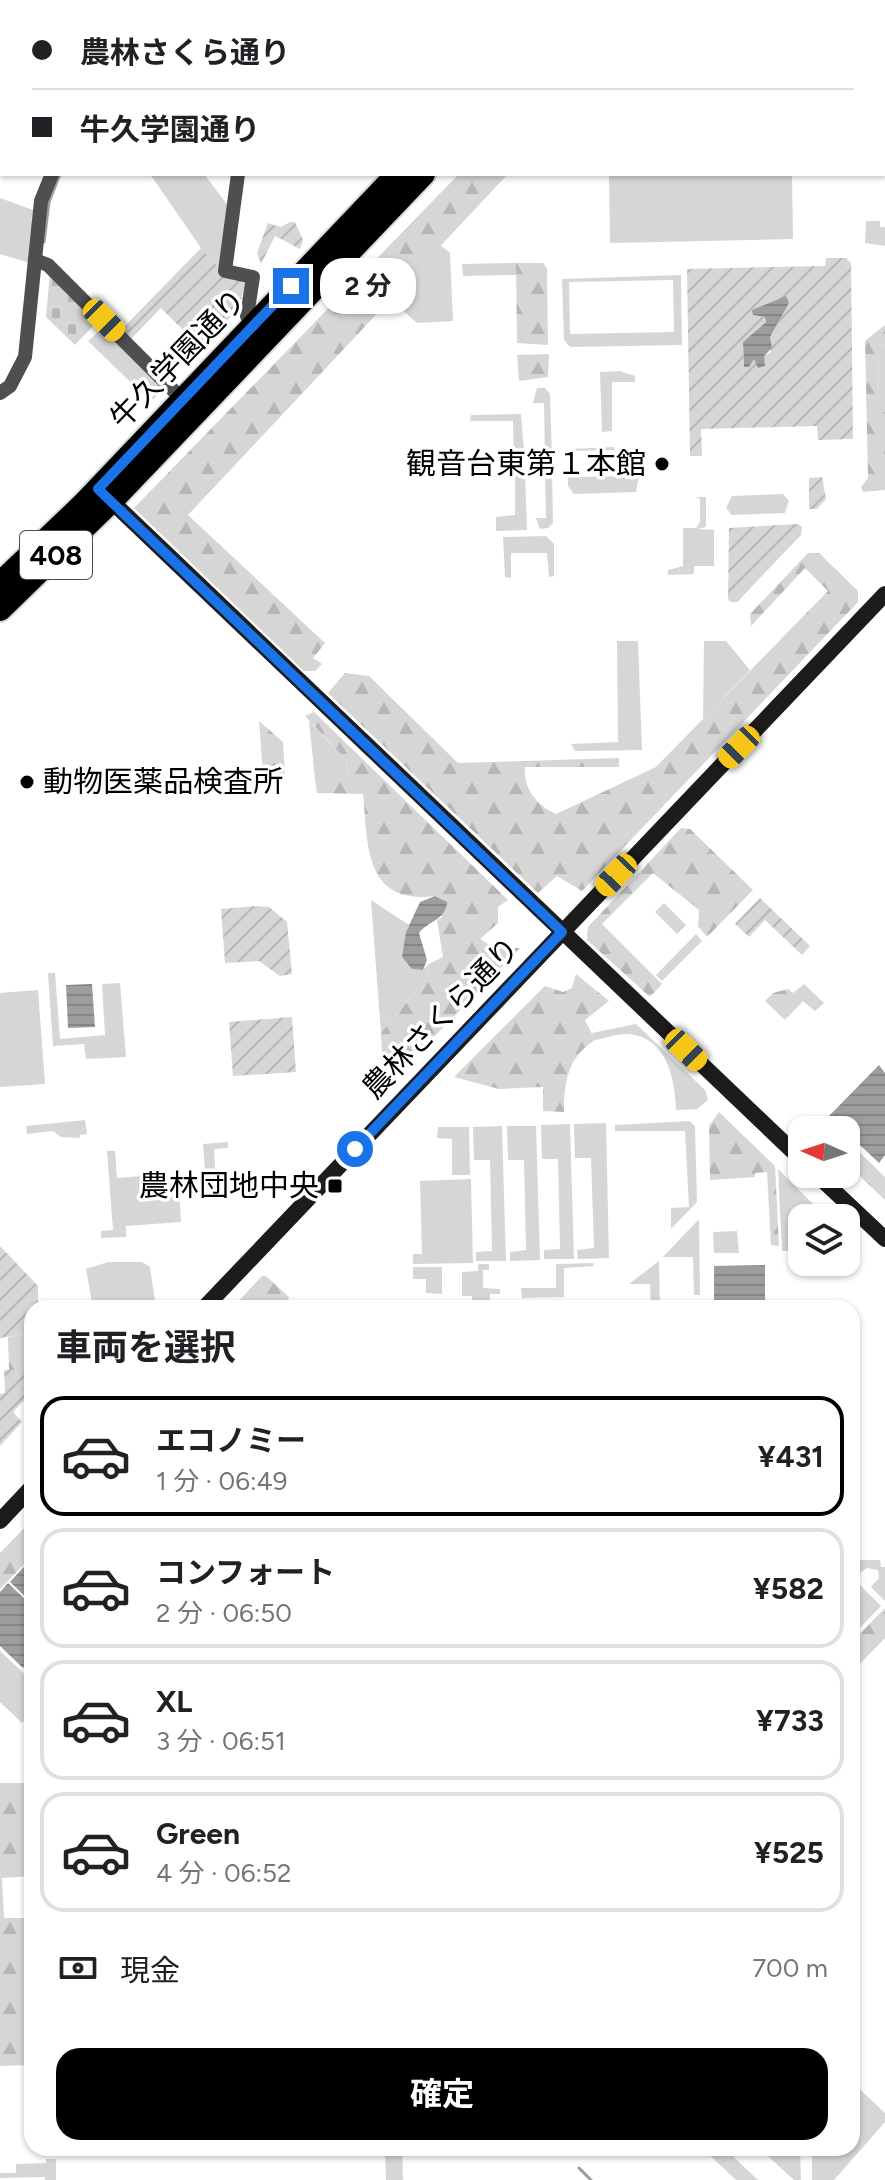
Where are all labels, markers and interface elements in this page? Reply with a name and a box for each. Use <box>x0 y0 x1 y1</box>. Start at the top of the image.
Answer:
text: 農林さくら通り <box>80 34 290 71</box>
text: 牛久学園通り <box>80 111 260 148</box>
callout: 2 分 <box>319 258 415 314</box>
route end <box>273 268 309 304</box>
text: 2 分 <box>344 270 392 302</box>
street label: 牛久学園通り <box>102 281 253 436</box>
car <box>79 295 129 345</box>
place label: 観音台東第１本館 <box>406 445 646 482</box>
marker: 観音台東第１本館 <box>653 455 671 473</box>
road number: 408 <box>20 531 92 579</box>
car <box>714 721 764 773</box>
place label: 動物医薬品検査所 <box>43 763 283 800</box>
marker: 動物医薬品検査所 <box>18 773 36 791</box>
car <box>591 849 641 901</box>
street label: 農林さくら通り <box>354 929 527 1106</box>
car <box>660 1025 712 1075</box>
north arrow <box>788 1116 860 1188</box>
map controls <box>788 1116 860 1276</box>
route start <box>337 1131 373 1167</box>
place label: 農林団地中央 <box>139 1167 319 1204</box>
marker: 農林団地中央 <box>326 1177 344 1195</box>
button: layers <box>788 1204 860 1276</box>
text: 車両を選択 <box>56 1326 236 1369</box>
icon: car <box>60 1420 132 1492</box>
text: エコノミー <box>156 1422 306 1459</box>
text: ¥431 <box>758 1438 824 1475</box>
text: 1 分 · 06:49 <box>156 1465 287 1497</box>
icon: car <box>60 1552 132 1624</box>
text: コンフォート <box>156 1554 335 1591</box>
text: ¥582 <box>753 1570 824 1607</box>
text: 2 分 · 06:50 <box>156 1597 292 1629</box>
text: XL <box>156 1683 192 1720</box>
icon: car <box>60 1684 132 1756</box>
text: ¥733 <box>756 1702 824 1739</box>
text: 3 分 · 06:51 <box>156 1725 286 1757</box>
text: Green <box>156 1815 240 1852</box>
icon: car <box>60 1816 132 1888</box>
text: ¥525 <box>754 1834 824 1871</box>
text: 4 分 · 06:52 <box>156 1857 291 1889</box>
icon: cash <box>56 1946 100 1990</box>
text: 現金 <box>120 1952 180 1989</box>
text: 700 m <box>752 1952 828 1984</box>
button: 確定 <box>56 2048 828 2140</box>

